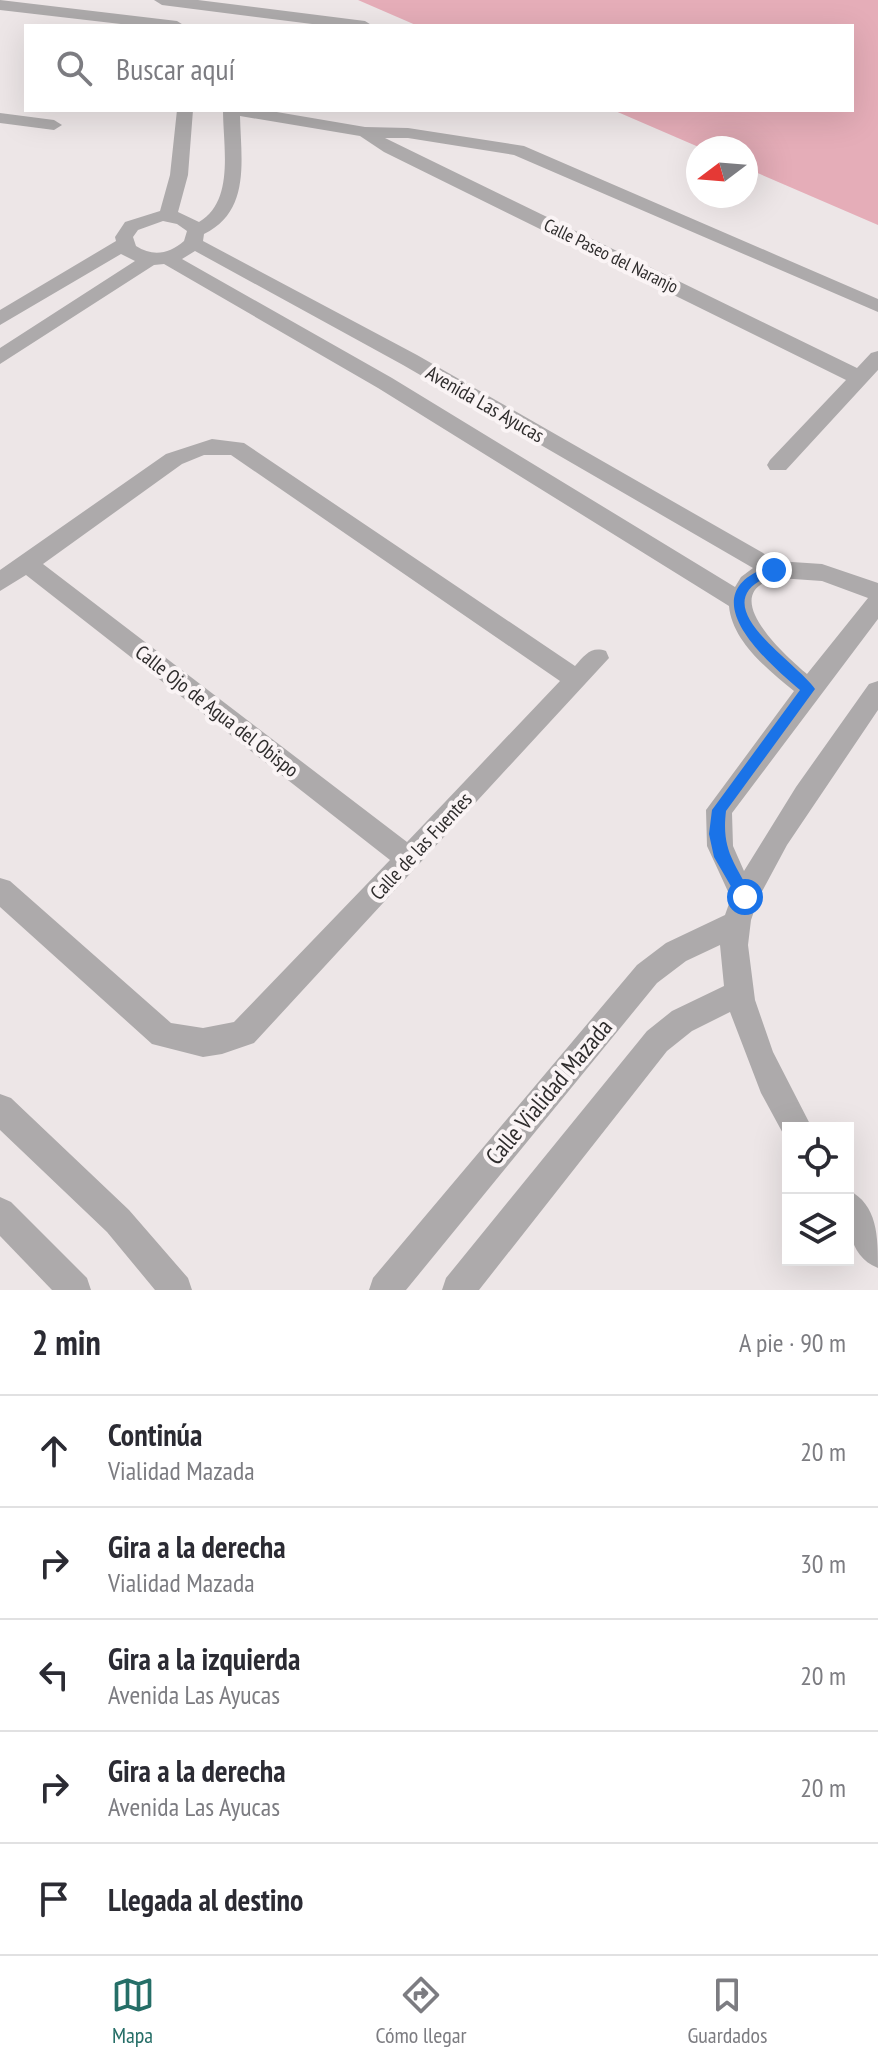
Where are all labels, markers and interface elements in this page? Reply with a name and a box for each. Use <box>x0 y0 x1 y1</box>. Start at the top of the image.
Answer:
search box <box>24 24 854 112</box>
icon: search <box>52 46 96 90</box>
text: Buscar aquí <box>116 49 235 88</box>
north arrow <box>686 136 758 208</box>
street label: Calle Paseo del Naranjo <box>540 213 682 298</box>
street label: Avenida Las Ayucas <box>421 360 549 448</box>
route end <box>756 552 792 588</box>
street label: Calle Ojo de Agua del Obispo <box>130 639 304 783</box>
street label: Calle de las Fuentes <box>364 787 478 905</box>
route start <box>727 879 763 915</box>
street label: Calle Vialidad Mazada <box>479 1012 619 1171</box>
map controls <box>782 1122 854 1266</box>
button: locate <box>782 1122 854 1194</box>
button: layers <box>782 1194 854 1266</box>
text: 2 min <box>32 1320 101 1364</box>
text: A pie · 90 m <box>739 1326 846 1359</box>
text: Continúa <box>108 1415 202 1454</box>
icon: ahead <box>32 1429 76 1473</box>
text: 20 m <box>800 1435 846 1468</box>
text: Vialidad Mazada <box>108 1454 255 1487</box>
text: Gira a la derecha <box>108 1527 286 1566</box>
icon: right <box>32 1541 76 1585</box>
text: 30 m <box>800 1547 846 1580</box>
text: Vialidad Mazada <box>108 1566 255 1599</box>
text: Gira a la izquierda <box>108 1639 300 1678</box>
icon: left <box>32 1653 76 1697</box>
text: 20 m <box>800 1659 846 1692</box>
text: Avenida Las Ayucas <box>108 1678 280 1711</box>
text: Gira a la derecha <box>108 1751 286 1790</box>
icon: right <box>32 1765 76 1809</box>
text: 20 m <box>800 1771 846 1804</box>
text: Avenida Las Ayucas <box>108 1790 280 1823</box>
icon: arrive <box>32 1877 76 1921</box>
text: Llegada al destino <box>108 1880 303 1919</box>
tab: Mapa <box>111 1973 155 2049</box>
tab: Cómo llegar <box>376 1973 466 2049</box>
tab: Guardados <box>687 1973 767 2049</box>

